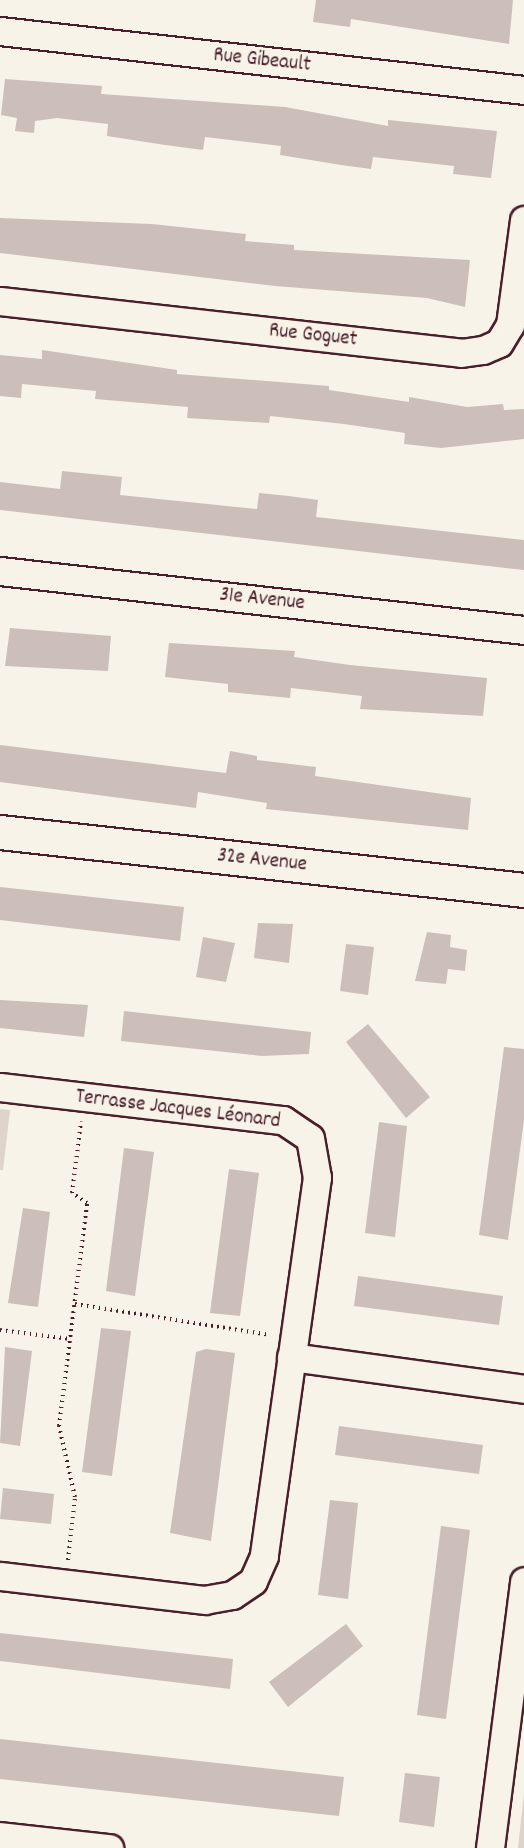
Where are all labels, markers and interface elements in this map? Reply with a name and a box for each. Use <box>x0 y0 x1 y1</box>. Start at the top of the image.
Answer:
street label: Rue Gibeault <box>212 43 312 79</box>
street label: Rue Goguet <box>268 319 358 353</box>
street label: 31e Avenue <box>218 583 306 617</box>
street label: 32e Avenue <box>216 844 308 878</box>
street label: Terrasse Jacques Léonard <box>74 1085 282 1135</box>

